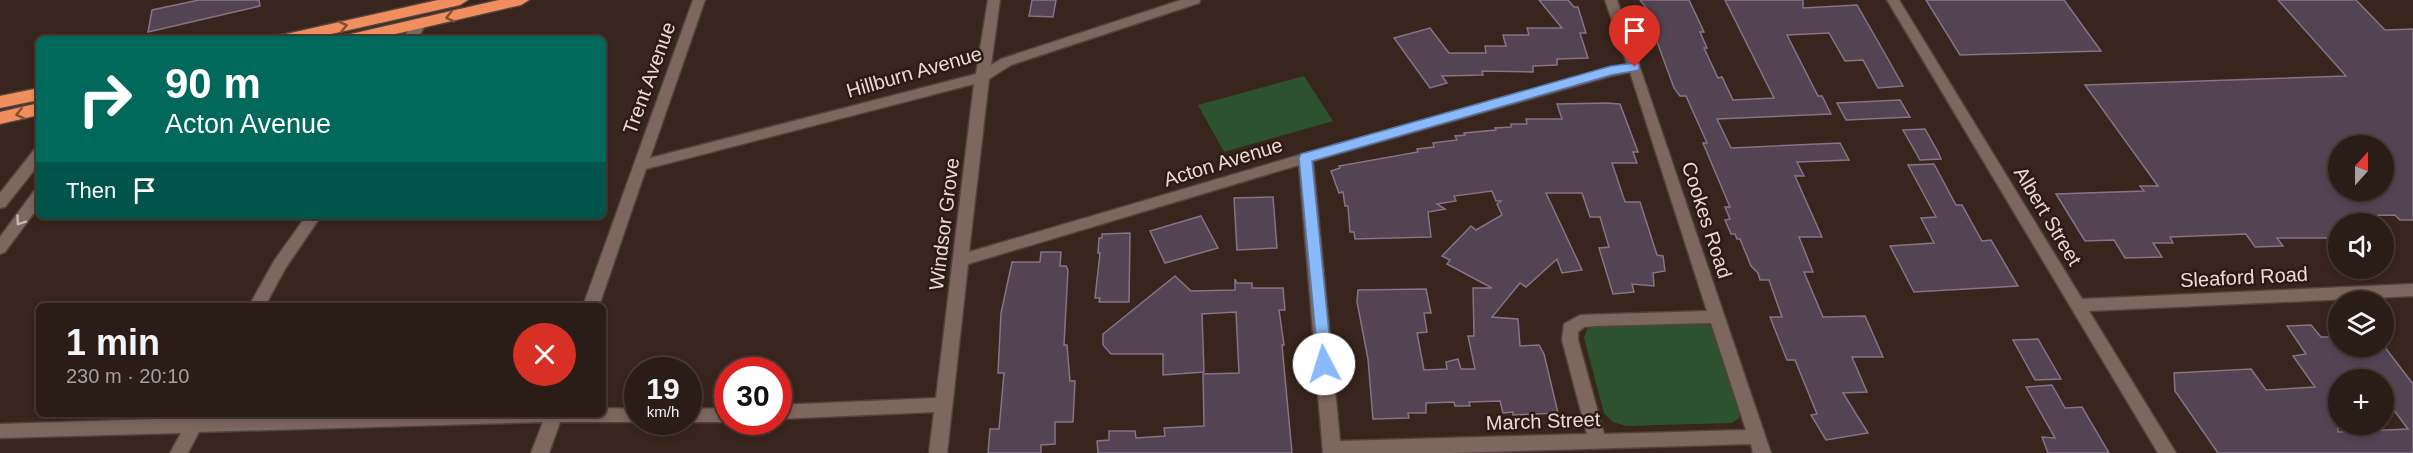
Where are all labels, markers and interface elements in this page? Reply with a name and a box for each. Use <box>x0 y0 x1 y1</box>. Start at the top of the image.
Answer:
pin <box>1609 5 1660 67</box>
one-way arrow <box>445 9 455 22</box>
icon: arrive <box>1618 14 1651 47</box>
street label: Trent Avenue <box>619 19 679 137</box>
one-way arrow <box>338 20 348 33</box>
street label: Hillburn Avenue <box>844 42 984 102</box>
icon: right <box>66 60 144 138</box>
text: 90 m <box>165 60 261 107</box>
one-way arrow <box>15 106 25 119</box>
text: Acton Avenue <box>165 109 331 139</box>
street label: Acton Avenue <box>1161 133 1285 191</box>
north arrow <box>2328 135 2394 201</box>
map controls <box>2328 135 2394 435</box>
street label: Windsor Grove <box>925 156 963 292</box>
street label: Cookes Road <box>1678 159 1736 281</box>
street label: Albert Street <box>2010 163 2086 270</box>
icon: arrive <box>128 174 161 207</box>
text: Then <box>66 178 116 203</box>
button: sound <box>2328 213 2394 279</box>
one-way arrow <box>16 215 27 226</box>
street label: Sleaford Road <box>2180 263 2308 291</box>
button: layers <box>2328 291 2394 357</box>
text: 1 min <box>66 322 160 363</box>
button: close <box>513 323 576 386</box>
position arrow <box>1292 332 1356 396</box>
speed limit sign: 30 <box>714 357 792 435</box>
text: 230 m · 20:10 <box>66 365 189 387</box>
button: + <box>2328 369 2394 435</box>
text: 19 <box>646 372 680 405</box>
text: km/h <box>647 403 679 420</box>
street label: March Street <box>1485 408 1601 434</box>

